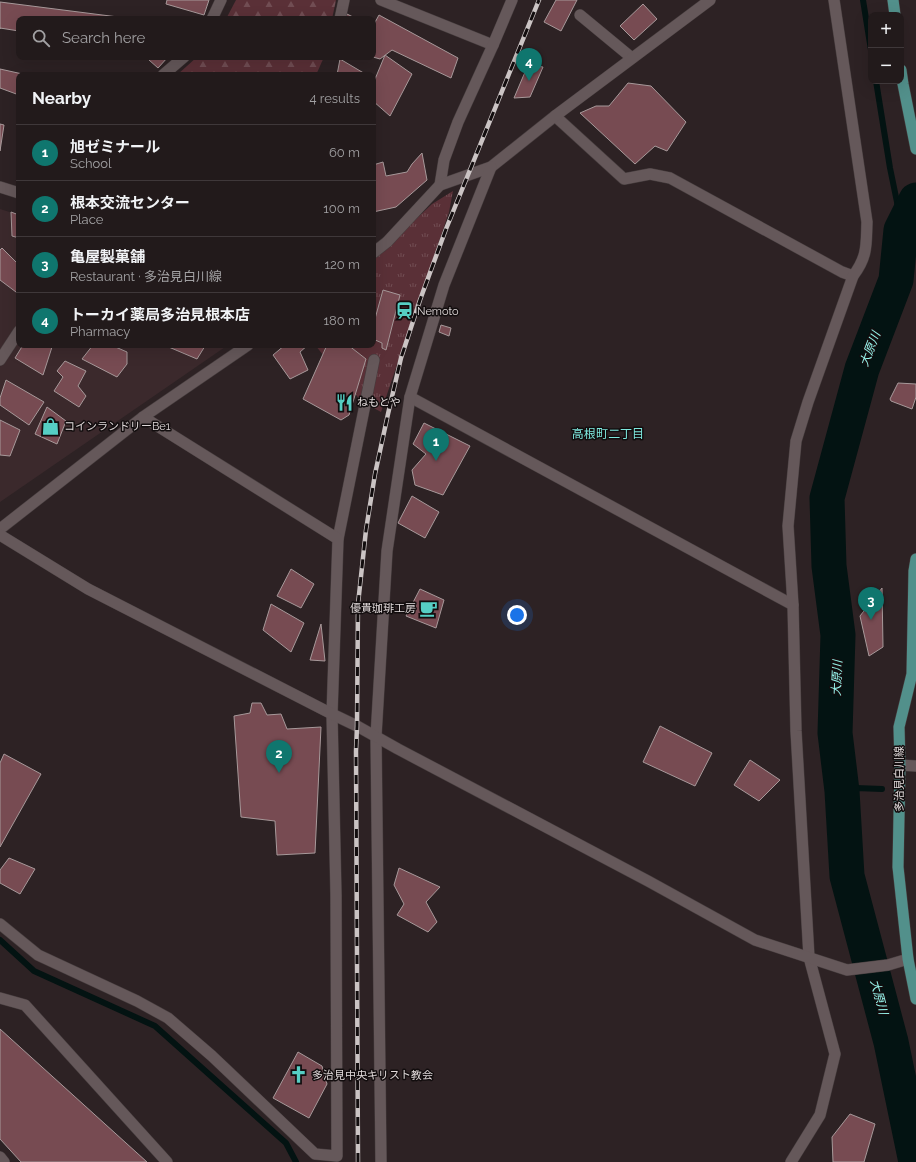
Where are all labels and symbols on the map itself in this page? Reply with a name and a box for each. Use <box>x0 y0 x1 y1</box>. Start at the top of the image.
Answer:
pin: 4 <box>516 48 542 81</box>
station icon: Nemoto <box>394 301 414 321</box>
place label: Nemoto <box>417 305 459 318</box>
water label: 大原川 <box>857 328 884 368</box>
restaurant icon: ねもとや <box>334 392 354 412</box>
place label: ねもとや <box>357 396 401 409</box>
shop icon: コインランドリーBe1 <box>41 416 61 436</box>
place label: コインランドリーBe1 <box>64 420 171 433</box>
district label: 高根町二丁目 <box>572 427 644 441</box>
pin: 1 <box>423 428 449 461</box>
pin: 3 <box>858 587 884 620</box>
cafe icon: 優貴珈琲工房 <box>419 598 439 618</box>
place label: 優貴珈琲工房 <box>350 602 416 615</box>
your location <box>507 605 527 625</box>
water label: 大原川 <box>829 658 845 696</box>
pin: 2 <box>266 740 292 773</box>
street label: 多治見白川線 <box>893 746 906 812</box>
water label: 大原川 <box>868 978 891 1018</box>
church icon: 多治見中央キリスト教会 <box>289 1065 309 1085</box>
place label: 多治見中央キリスト教会 <box>312 1069 433 1082</box>

